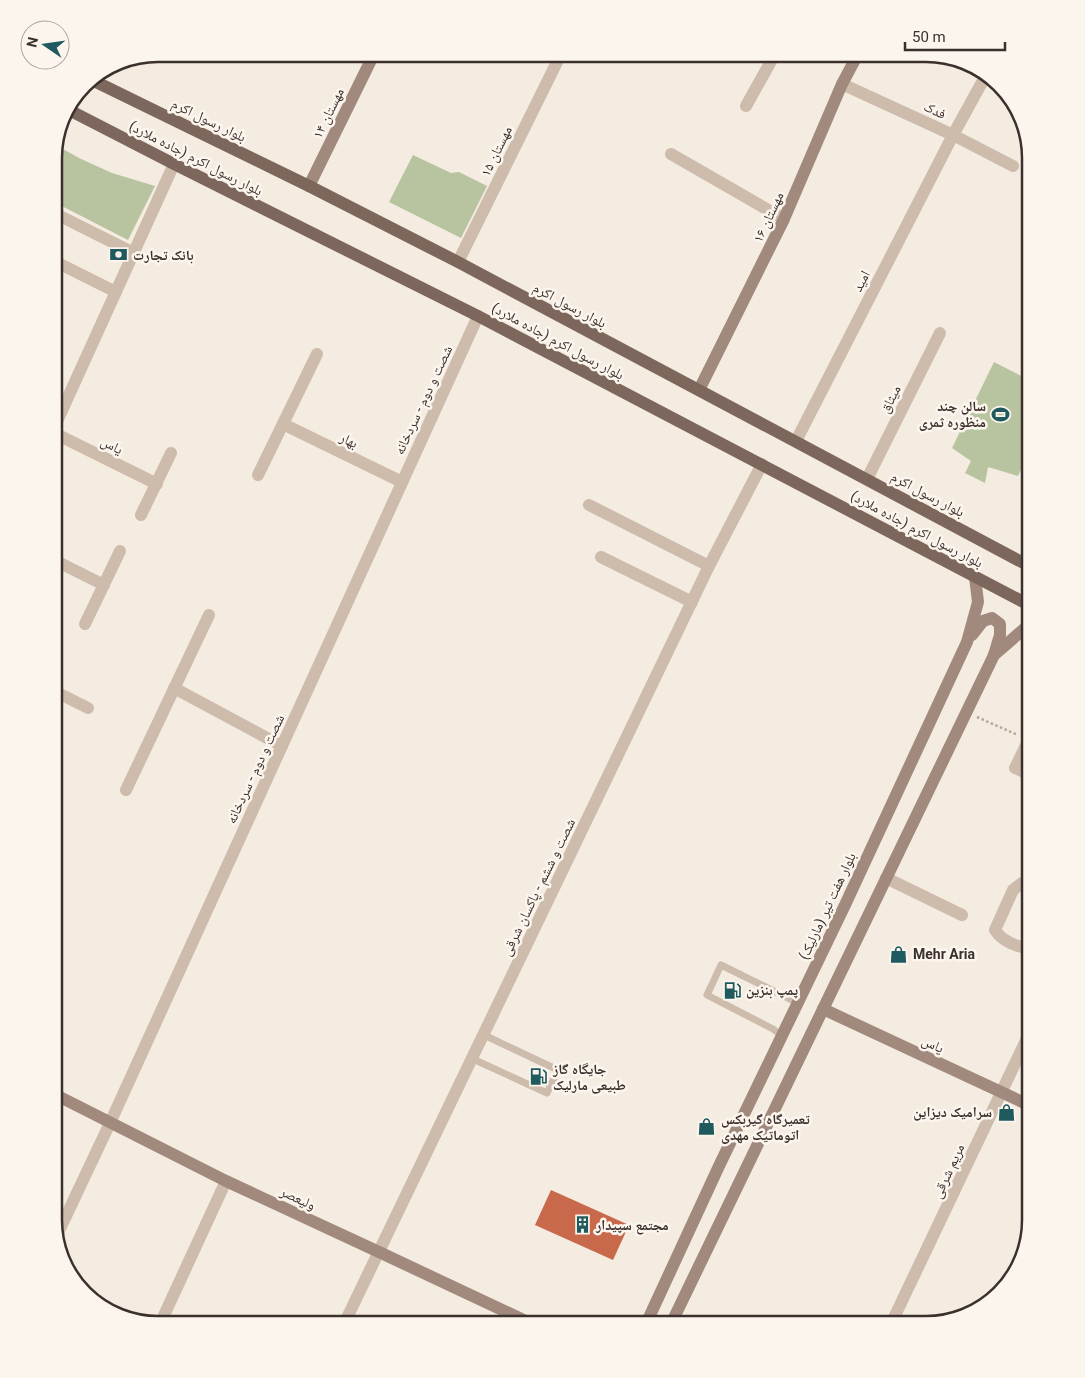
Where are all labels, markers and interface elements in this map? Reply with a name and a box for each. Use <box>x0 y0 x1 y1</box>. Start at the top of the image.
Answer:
north arrow <box>20 20 70 70</box>
scale bar <box>905 20 1005 52</box>
text: 50 m <box>912 28 946 46</box>
text: N <box>23 35 41 49</box>
street label: مهستان ۱۴ <box>309 85 348 141</box>
street label: بلوار رسول اکرم <box>168 95 249 147</box>
street label: فدک <box>921 98 949 122</box>
street label: بلوار رسول اکرم (جاده ملارد) <box>126 117 265 200</box>
street label: مهستان ۱۵ <box>477 123 516 179</box>
street label: مهستان ۱۶ <box>749 189 788 245</box>
bank icon: بانک تجارت <box>109 245 129 265</box>
place label: بانک تجارت <box>133 247 194 264</box>
street label: امید <box>849 268 873 294</box>
street label: بلوار رسول اکرم <box>530 279 609 333</box>
street label: بلوار رسول اکرم (جاده ملارد) <box>488 299 627 384</box>
street label: شصت و دوم - سردخانه <box>391 343 457 458</box>
street label: میثاق <box>876 382 905 416</box>
place label: سالن چند منظوره ثمری <box>919 398 986 431</box>
sports icon: سالن چند منظوره ثمری <box>990 404 1010 424</box>
street label: بهار <box>336 428 361 452</box>
street label: یاس <box>98 433 126 458</box>
street label: بلوار رسول اکرم <box>888 468 967 522</box>
street label: بلوار رسول اکرم (جاده ملارد) <box>847 487 986 572</box>
street label: شصت و دوم - سردخانه <box>223 712 289 827</box>
street label: شصت و ششم - پاکسان شرقی <box>498 816 580 959</box>
street label: بلوار هفت تیر (مارلیک) <box>795 850 860 963</box>
shop icon: Mehr Aria <box>889 944 909 964</box>
place label: Mehr Aria <box>913 946 976 962</box>
fuel station icon: پمپ بنزین <box>722 980 742 1000</box>
place label: پمپ بنزین <box>746 982 798 999</box>
street label: یاس <box>919 1032 947 1057</box>
place label: جایگاه گاز طبیعی مارلیک <box>552 1061 626 1094</box>
fuel station icon: جایگاه گاز طبیعی مارلیک <box>529 1067 549 1087</box>
shop icon: سرامیک دیزاین <box>996 1102 1016 1122</box>
place label: سرامیک دیزاین <box>913 1104 992 1121</box>
place label: تعمیرگاه گیربکس اتوماتیک مهدی <box>721 1111 810 1144</box>
shop icon: تعمیرگاه گیربکس اتوماتیک مهدی <box>697 1117 717 1137</box>
street label: مریم شرقی <box>928 1141 969 1202</box>
street label: ولیعصر <box>277 1183 318 1214</box>
building icon: مجتمع سپیدار <box>572 1215 592 1235</box>
place label: مجتمع سپیدار <box>595 1217 669 1235</box>

